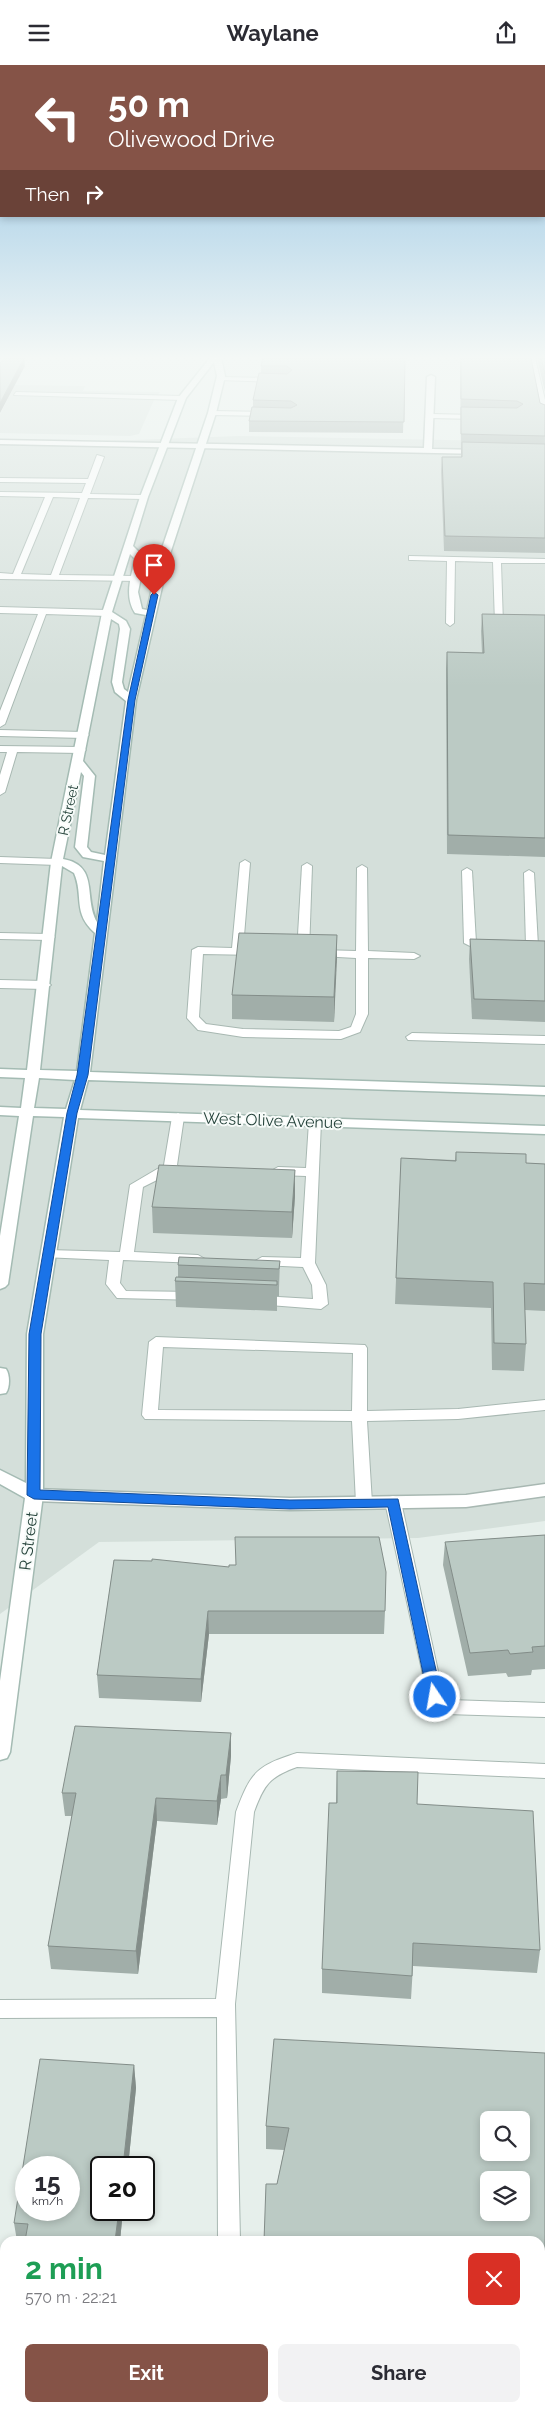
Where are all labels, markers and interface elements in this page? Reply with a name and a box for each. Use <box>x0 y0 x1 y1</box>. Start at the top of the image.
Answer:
icon: menu <box>25 19 53 47</box>
icon: share <box>492 19 520 47</box>
text: Waylane <box>226 20 319 46</box>
text: 50 m <box>108 84 190 125</box>
icon: left <box>25 85 90 150</box>
text: Olivewood Drive <box>108 126 275 152</box>
icon: right <box>80 180 108 208</box>
text: Then <box>25 183 70 205</box>
pin <box>133 544 175 595</box>
icon: arrive <box>140 551 168 579</box>
street label: R Street <box>55 783 81 837</box>
street label: West Olive Avenue <box>203 1109 343 1132</box>
street label: R Street <box>15 1510 42 1571</box>
position arrow <box>408 1670 460 1722</box>
map controls <box>480 2111 530 2221</box>
button: search <box>480 2111 530 2161</box>
speed limit sign: 20 <box>90 2156 155 2221</box>
text: 15 <box>34 2167 61 2197</box>
button: layers <box>480 2171 530 2221</box>
text: km/h <box>32 2194 63 2208</box>
text: 2 min <box>25 2251 103 2286</box>
button: close <box>468 2253 520 2305</box>
text: 570 m · 22:21 <box>25 2288 117 2307</box>
button: Exit <box>25 2344 268 2402</box>
button: Share <box>278 2344 520 2402</box>

